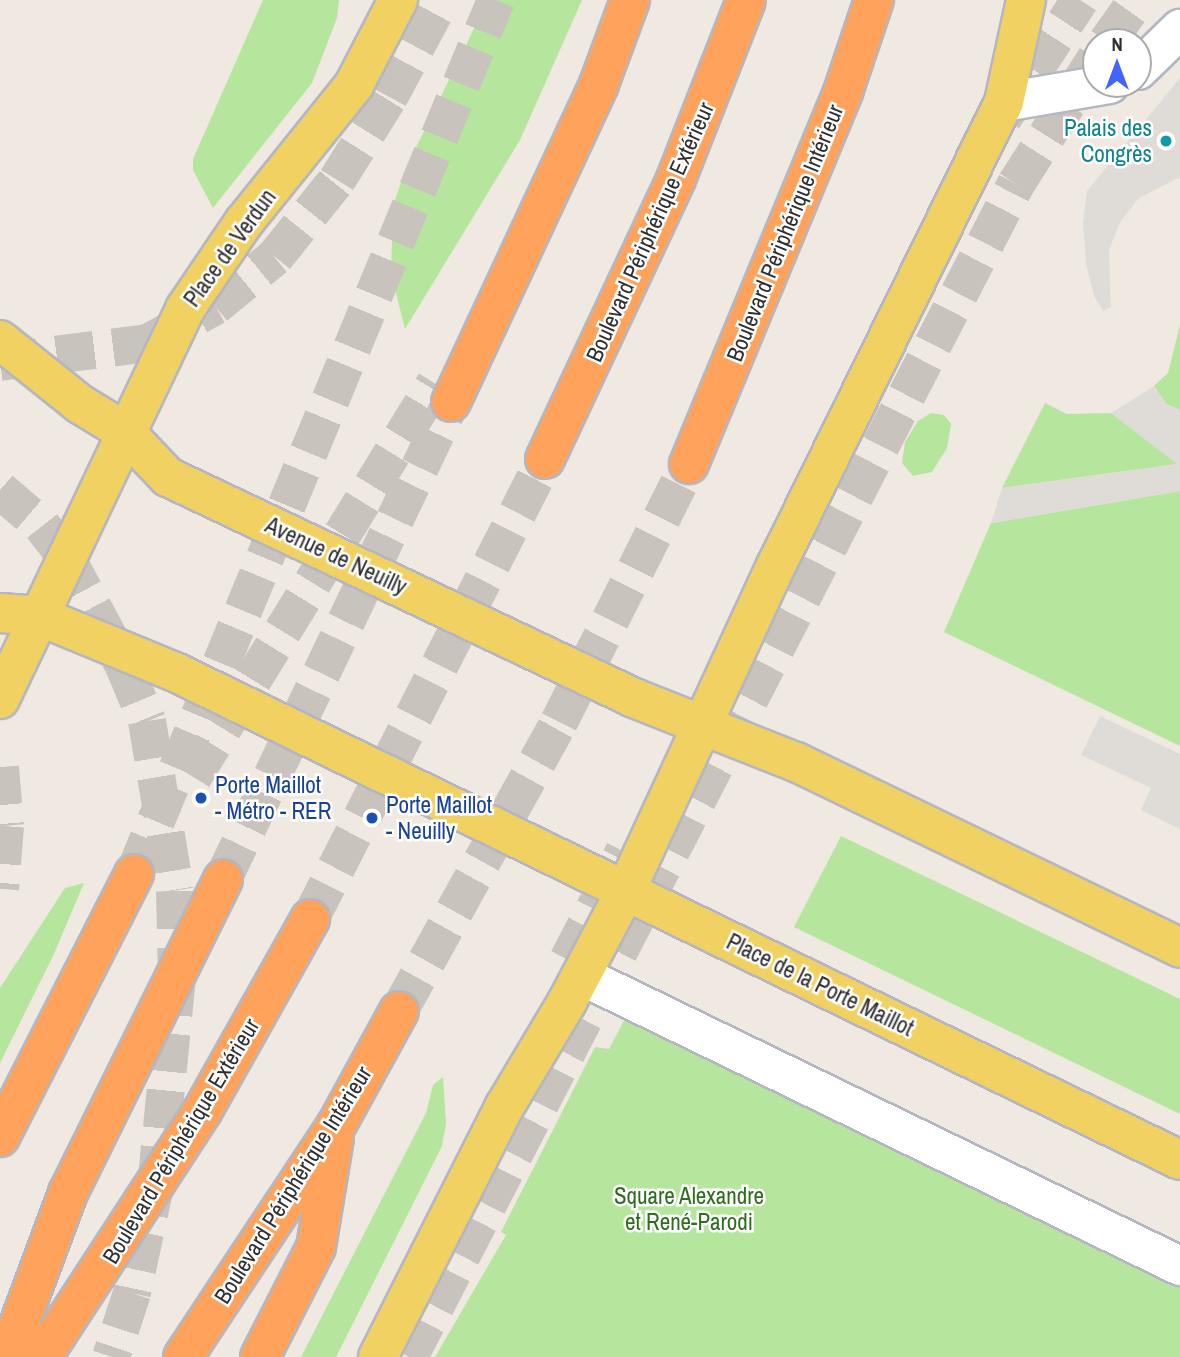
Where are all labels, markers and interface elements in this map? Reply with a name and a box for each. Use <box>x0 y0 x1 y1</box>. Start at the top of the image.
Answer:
north arrow <box>1082 28 1152 98</box>
text: N <box>1111 31 1123 57</box>
street label: Boulevard Périphérique Extérieur <box>580 98 720 366</box>
street label: Boulevard Périphérique Intérieur <box>721 100 849 366</box>
place label: Palais des Congrès <box>1064 114 1152 168</box>
marker: Palais des Congrès <box>1158 133 1174 149</box>
street label: Place de Verdun <box>178 184 282 312</box>
street label: Avenue de Neuilly <box>261 511 411 601</box>
place label: Porte Maillot - Métro - RER <box>215 771 331 825</box>
marker: Porte Maillot - Métro - RER <box>193 790 209 806</box>
place label: Porte Maillot - Neuilly <box>386 791 492 845</box>
marker: Porte Maillot - Neuilly <box>364 810 380 826</box>
street label: Place de la Porte Maillot <box>722 928 918 1042</box>
street label: Boulevard Périphérique Extérieur <box>97 1013 265 1269</box>
street label: Boulevard Périphérique Intérieur <box>209 1061 377 1309</box>
park label: Square Alexandre et René-Parodi <box>614 1182 764 1236</box>

